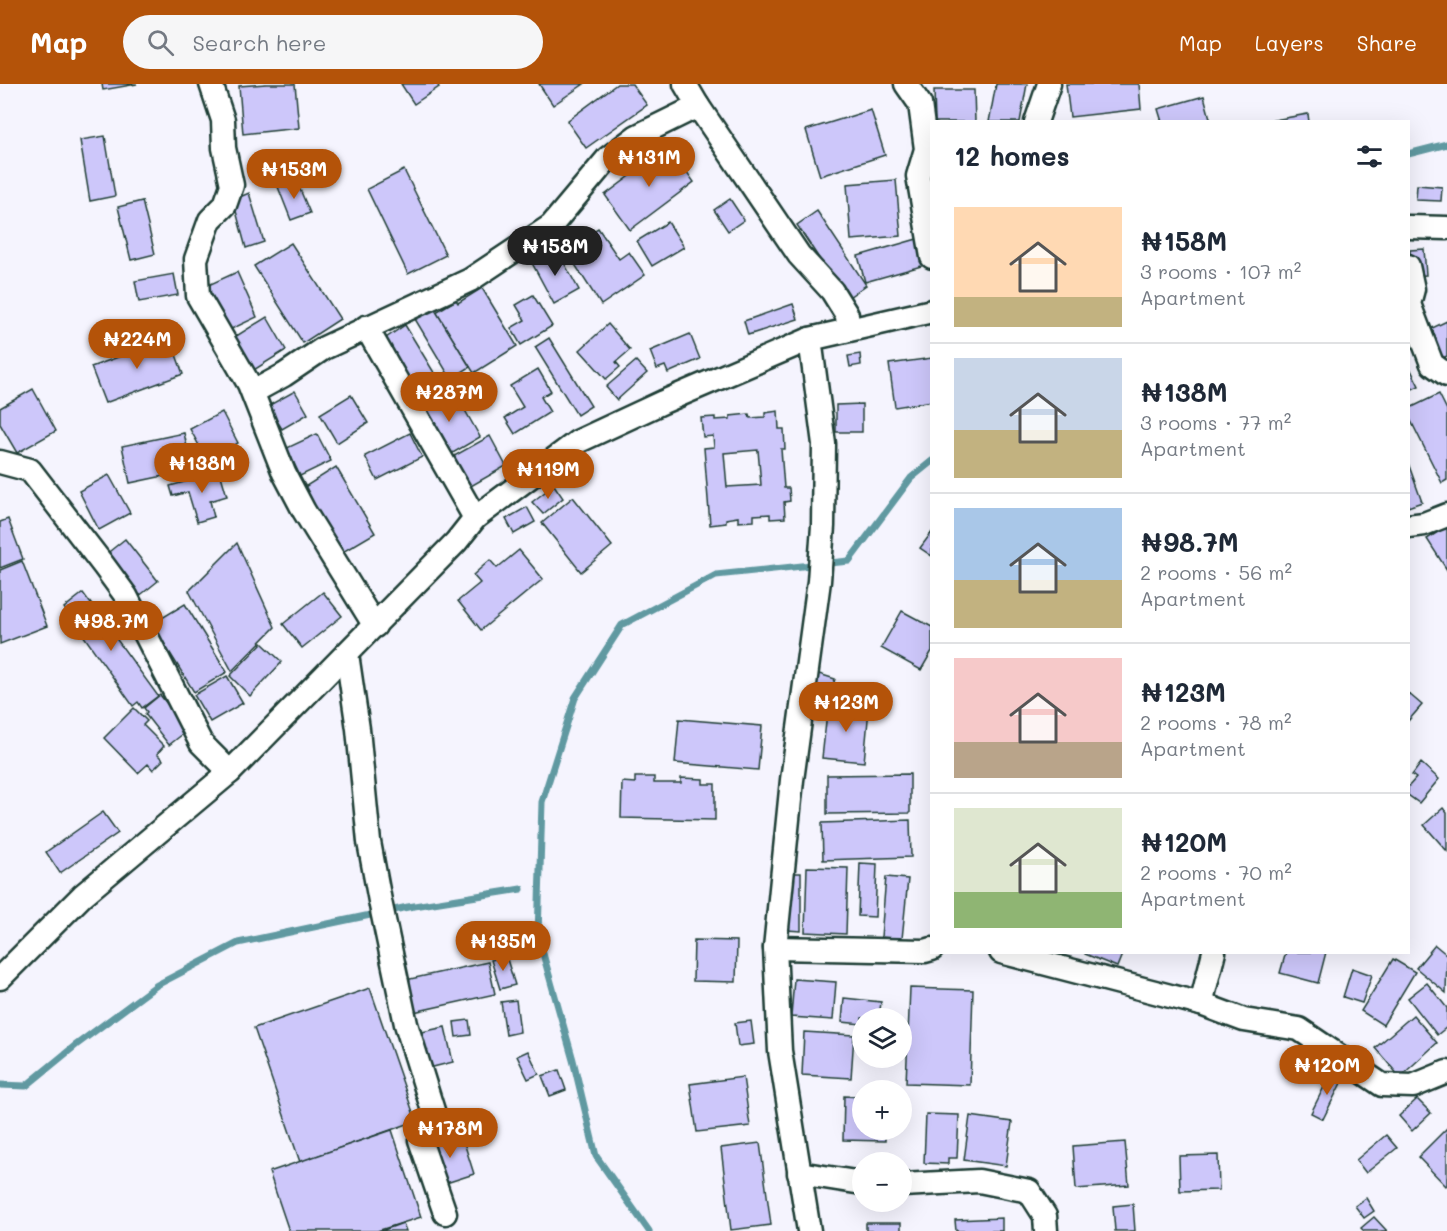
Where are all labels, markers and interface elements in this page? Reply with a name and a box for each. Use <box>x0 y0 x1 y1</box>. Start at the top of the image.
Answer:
search box <box>123 15 543 69</box>
text: Map <box>30 24 87 60</box>
icon: search <box>144 26 177 59</box>
text: Search here <box>192 28 326 57</box>
text: Map <box>1179 29 1222 56</box>
text: Layers <box>1255 29 1324 56</box>
text: Share <box>1357 29 1417 56</box>
pin: ₦131M <box>607 137 691 188</box>
text: 12 homes <box>954 139 1070 173</box>
icon: filters <box>1353 140 1386 173</box>
text: ₦131M <box>617 143 681 169</box>
pin: ₦153M <box>252 149 336 200</box>
text: ₦153M <box>261 155 327 181</box>
text: ₦158M <box>1140 224 1227 258</box>
pin: ₦158M <box>513 226 597 277</box>
icon: home <box>1002 231 1074 303</box>
text: ₦158M <box>521 232 589 258</box>
text: 3 rooms · 107 m² <box>1140 258 1301 284</box>
text: Apartment <box>1140 284 1246 310</box>
pin: ₦224M <box>95 319 179 370</box>
text: ₦224M <box>102 325 172 351</box>
pin: ₦287M <box>407 372 491 423</box>
text: ₦138M <box>1140 375 1228 409</box>
text: ₦287M <box>415 378 483 404</box>
icon: home <box>1002 382 1074 454</box>
text: 3 rooms · 77 m² <box>1140 409 1291 435</box>
text: Apartment <box>1140 435 1246 461</box>
pin: ₦138M <box>160 443 244 494</box>
text: ₦138M <box>168 449 236 475</box>
pin: ₦119M <box>506 449 590 500</box>
text: ₦119M <box>516 455 580 481</box>
text: ₦98.7M <box>1140 525 1239 559</box>
icon: home <box>1002 532 1074 604</box>
text: 2 rooms · 56 m² <box>1140 559 1292 585</box>
text: Apartment <box>1140 585 1246 611</box>
pin: ₦98.7M <box>62 601 160 652</box>
text: ₦98.7M <box>73 607 149 633</box>
text: ₦123M <box>1140 675 1226 709</box>
pin: ₦123M <box>804 682 888 733</box>
icon: home <box>1002 682 1074 754</box>
text: ₦123M <box>813 688 879 714</box>
text: 2 rooms · 78 m² <box>1140 709 1292 735</box>
text: Apartment <box>1140 735 1246 761</box>
text: ₦120M <box>1140 825 1227 859</box>
icon: home <box>1002 832 1074 904</box>
text: 2 rooms · 70 m² <box>1140 859 1292 885</box>
text: Apartment <box>1140 885 1246 911</box>
pin: ₦135M <box>461 921 545 972</box>
text: ₦135M <box>470 927 536 953</box>
map controls <box>852 1008 912 1212</box>
button: layers <box>852 1008 912 1068</box>
pin: ₦120M <box>1285 1045 1369 1096</box>
text: ₦120M <box>1293 1051 1361 1077</box>
button: + <box>852 1080 912 1140</box>
pin: ₦178M <box>408 1108 492 1159</box>
text: ₦178M <box>417 1114 483 1140</box>
button: − <box>852 1152 912 1212</box>

